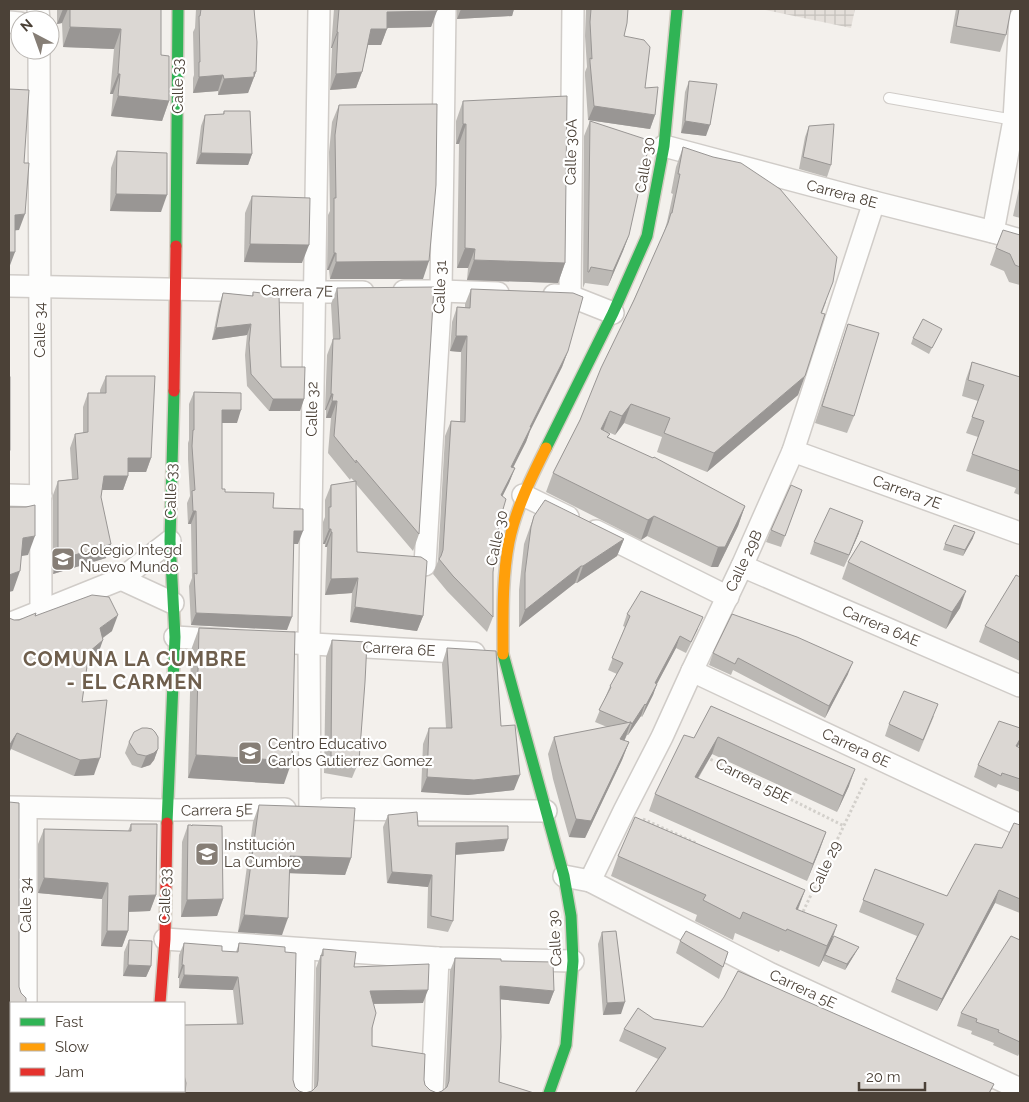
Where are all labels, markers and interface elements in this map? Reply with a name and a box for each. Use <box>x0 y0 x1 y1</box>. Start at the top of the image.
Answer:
north arrow <box>10 10 60 60</box>
text: N <box>17 16 36 35</box>
street label: Calle 33 <box>169 58 187 114</box>
street label: Calle 30A <box>561 119 581 185</box>
street label: Calle 30 <box>631 136 659 194</box>
street label: Carrera 8E <box>804 176 880 212</box>
street label: Calle 31 <box>430 259 450 314</box>
street label: Carrera 7E <box>261 281 333 301</box>
street label: Calle 34 <box>31 302 49 358</box>
street label: Calle 32 <box>303 381 321 437</box>
street label: Calle 33 <box>162 463 180 519</box>
street label: Carrera 7E <box>870 471 944 513</box>
street label: Calle 30 <box>482 509 512 567</box>
street label: Calle 29B <box>722 527 766 595</box>
place label: Colegio Integd Nuevo Mundo <box>80 541 182 576</box>
school or university icon: Colegio Integd Nuevo Mundo <box>50 546 76 572</box>
street label: Carrera 6AE <box>839 602 923 650</box>
street label: Carrera 6E <box>362 638 436 660</box>
district label: COMUNA LA CUMBRE - EL CARMEN <box>23 647 247 694</box>
street label: Carrera 6E <box>819 724 893 772</box>
place label: Centro Educativo Carlos Gutierrez Gomez <box>268 735 432 770</box>
school or university icon: Centro Educativo Carlos Gutierrez Gomez <box>237 740 263 766</box>
street label: Carrera 5BE <box>712 754 794 808</box>
street label: Carrera 5E <box>181 800 253 820</box>
place label: Institución La Cumbre <box>224 836 301 871</box>
street label: Calle 29 <box>805 838 845 896</box>
school or university icon: Institución La Cumbre <box>194 841 220 867</box>
street label: Calle 33 <box>156 868 174 924</box>
street label: Calle 34 <box>17 877 35 933</box>
street label: Calle 30 <box>545 909 565 967</box>
street label: Carrera 5E <box>767 966 839 1012</box>
legend <box>10 1002 185 1092</box>
text: Fast <box>55 1013 83 1031</box>
text: Slow <box>55 1038 89 1056</box>
scale bar <box>859 1060 925 1092</box>
text: Jam <box>55 1063 84 1081</box>
text: 20 m <box>866 1068 901 1086</box>

